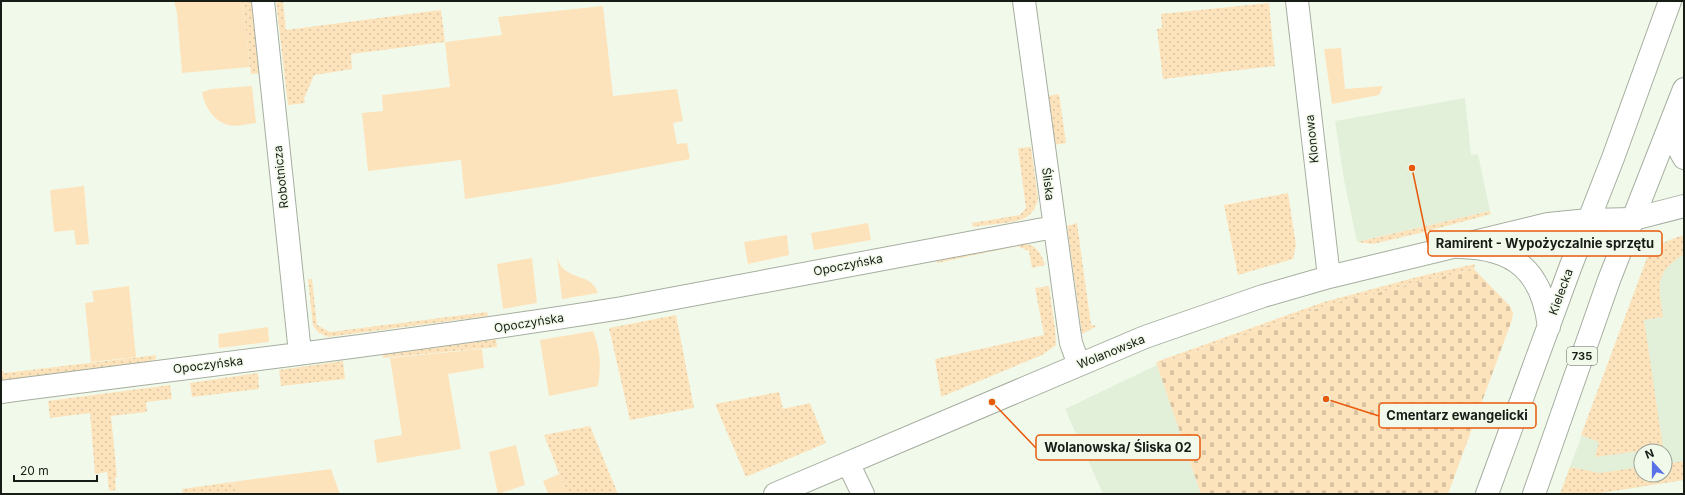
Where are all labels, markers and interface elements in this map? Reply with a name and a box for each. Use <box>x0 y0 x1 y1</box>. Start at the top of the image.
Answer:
street label: Klonowa <box>1301 114 1322 164</box>
street label: Robotnicza <box>270 145 291 209</box>
street label: Śliska <box>1039 167 1058 201</box>
callout: Ramirent - Wypożyczalnie sprzętu <box>1428 231 1662 256</box>
text: Ramirent - Wypożyczalnie sprzętu <box>1436 235 1654 251</box>
street label: Opoczyńska <box>812 250 884 279</box>
street label: Kielecka <box>1545 267 1576 317</box>
street label: Opoczyńska <box>493 310 565 335</box>
street label: Wolanowska <box>1075 331 1147 372</box>
road number: 735 <box>1567 347 1597 365</box>
street label: Opoczyńska <box>172 353 244 376</box>
callout: Cmentarz ewangelicki <box>1379 403 1536 428</box>
text: Cmentarz ewangelicki <box>1386 407 1528 423</box>
callout: Wolanowska/ Śliska 02 <box>1036 435 1200 460</box>
text: Wolanowska/ Śliska 02 <box>1044 439 1192 455</box>
north arrow <box>1633 443 1673 483</box>
text: N <box>1643 446 1656 462</box>
scale bar <box>14 457 97 483</box>
text: 20 m <box>20 463 49 478</box>

